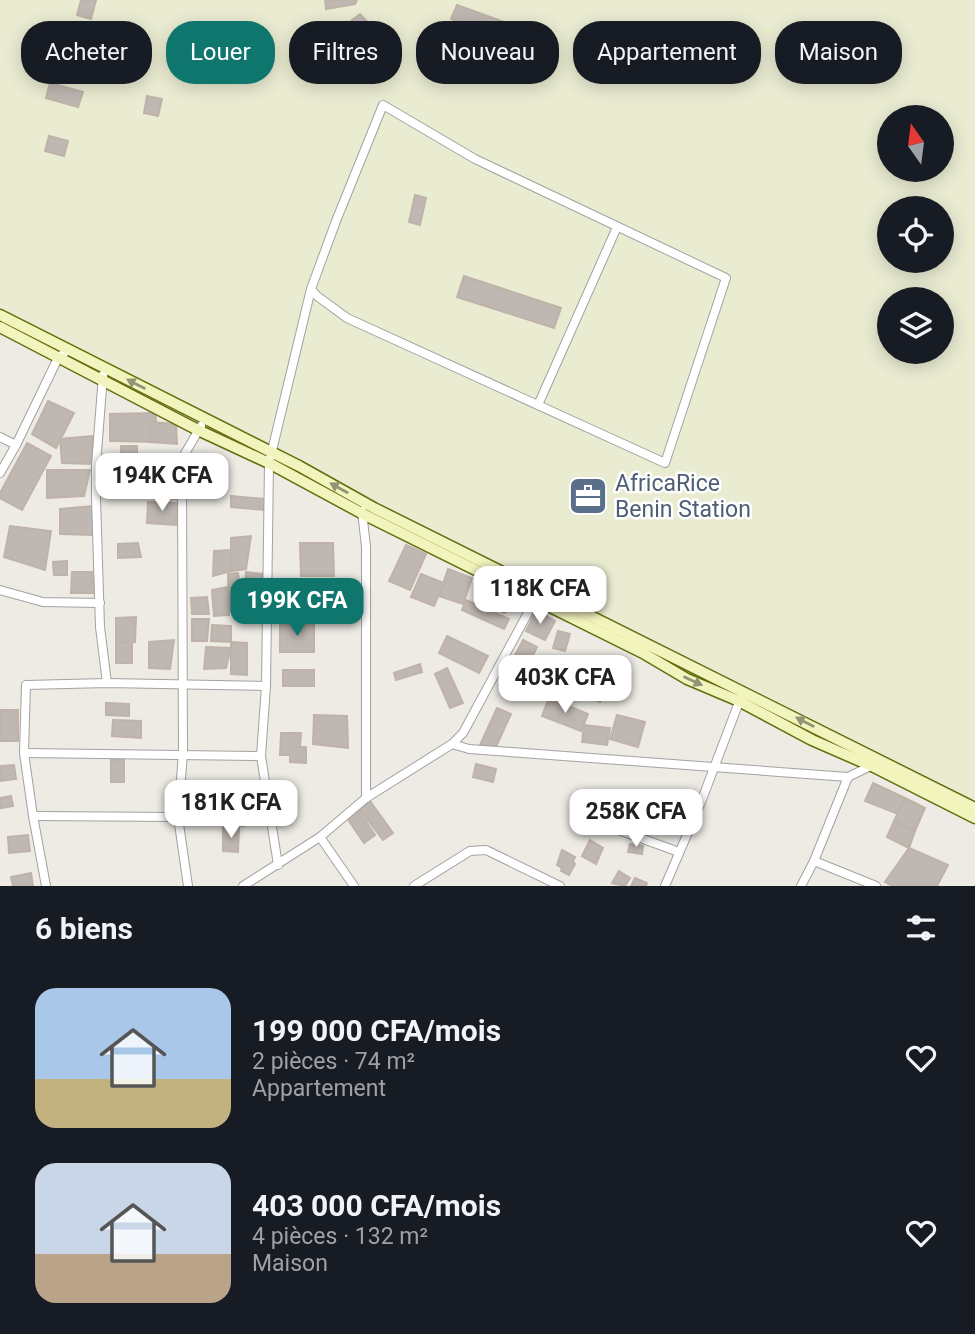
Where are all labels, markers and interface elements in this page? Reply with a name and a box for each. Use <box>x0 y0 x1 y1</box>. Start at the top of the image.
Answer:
chip: Acheter <box>21 21 152 84</box>
chip: Louer <box>166 21 275 84</box>
chip: Filtres <box>289 21 402 84</box>
chip: Nouveau <box>416 21 559 84</box>
chip: Appartement <box>573 21 761 84</box>
chip: Maison <box>775 21 902 84</box>
north arrow <box>877 105 954 182</box>
map controls <box>877 105 954 364</box>
button: locate <box>877 196 954 273</box>
button: layers <box>877 287 954 364</box>
one-way arrow <box>126 378 146 389</box>
pin: 194K CFA <box>90 454 234 513</box>
text: 194K CFA <box>112 462 212 489</box>
place label: AfricaRice Benin Station <box>615 470 751 523</box>
office icon: AfricaRice Benin Station <box>567 475 609 517</box>
one-way arrow <box>329 482 348 494</box>
pin: 118K CFA <box>468 566 612 626</box>
text: 118K CFA <box>490 575 590 602</box>
pin: 199K CFA <box>225 578 369 638</box>
text: 199K CFA <box>247 587 347 614</box>
pin: 403K CFA <box>493 656 637 715</box>
text: 403K CFA <box>515 664 615 691</box>
one-way arrow <box>683 675 703 687</box>
one-way arrow <box>795 716 815 728</box>
pin: 181K CFA <box>159 780 303 840</box>
text: 181K CFA <box>181 789 281 816</box>
pin: 258K CFA <box>564 790 708 849</box>
text: 258K CFA <box>586 798 686 825</box>
icon: filters <box>902 909 940 947</box>
text: 6 biens <box>35 911 133 946</box>
text: 199 000 CFA/mois <box>252 1013 501 1048</box>
icon: home <box>91 1016 175 1100</box>
icon: heart <box>902 1039 940 1077</box>
text: 2 pièces · 74 m² <box>252 1048 415 1075</box>
text: Appartement <box>252 1075 386 1102</box>
text: 403 000 CFA/mois <box>252 1188 501 1223</box>
icon: home <box>91 1191 175 1275</box>
icon: heart <box>902 1214 940 1252</box>
text: 4 pièces · 132 m² <box>252 1223 428 1250</box>
text: Maison <box>252 1250 328 1277</box>

